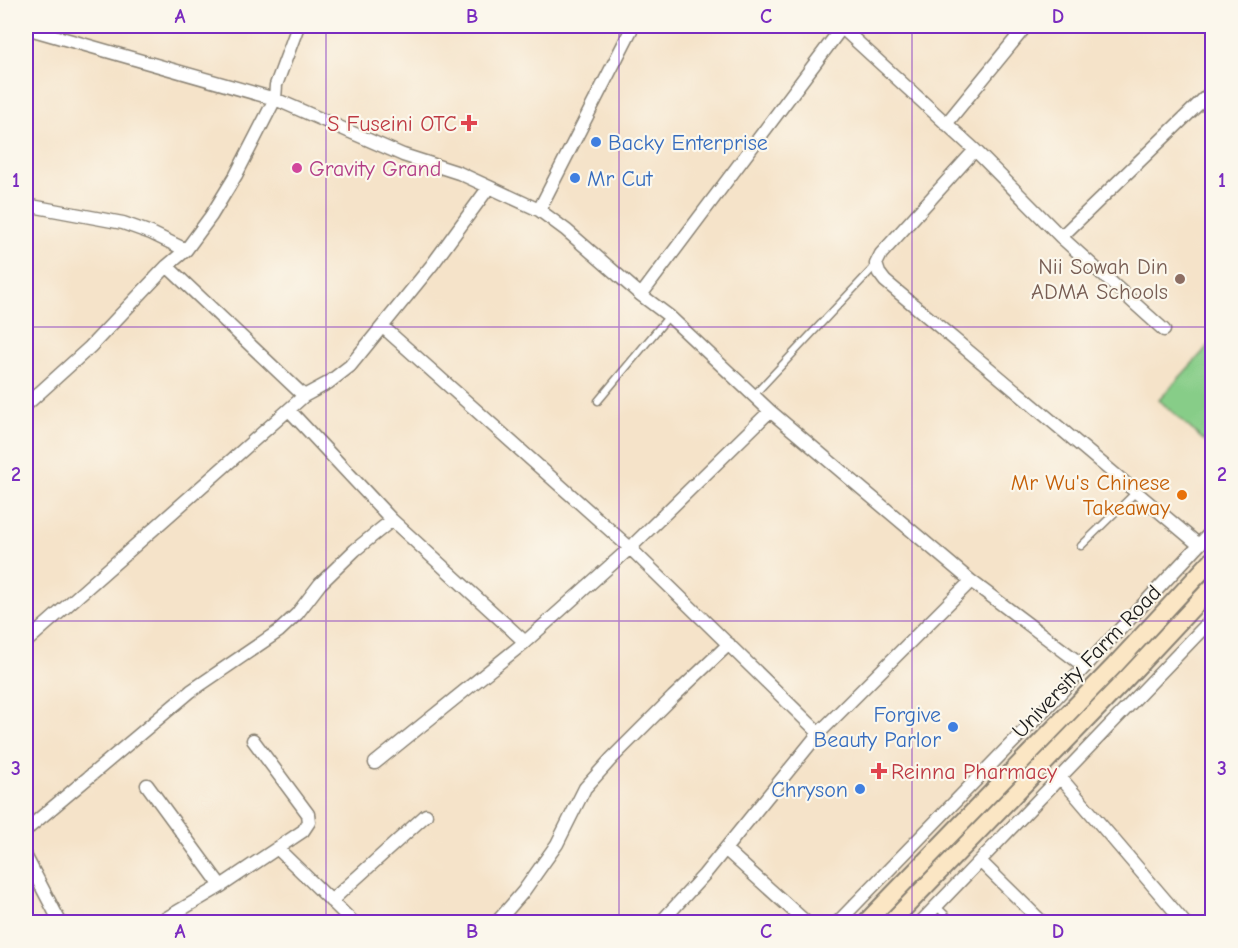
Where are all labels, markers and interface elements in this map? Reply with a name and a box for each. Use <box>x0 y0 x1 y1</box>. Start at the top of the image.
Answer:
text: A <box>174 5 186 28</box>
text: B <box>466 5 478 28</box>
text: C <box>760 5 772 28</box>
text: D <box>1052 5 1064 28</box>
place label: S Fuseini OTC <box>327 111 457 137</box>
marker: S Fuseini OTC <box>462 116 476 130</box>
place label: Backy Enterprise <box>608 130 768 156</box>
marker: Backy Enterprise <box>589 135 603 149</box>
place label: Gravity Grand <box>309 156 441 182</box>
marker: Gravity Grand <box>290 161 304 175</box>
place label: Mr Cut <box>587 166 653 192</box>
text: 1 <box>12 169 20 192</box>
text: 1 <box>1218 169 1226 192</box>
marker: Mr Cut <box>568 171 582 185</box>
place label: Nii Sowah Din ADMA Schools <box>1031 254 1168 305</box>
marker: Nii Sowah Din ADMA Schools <box>1173 272 1187 286</box>
text: 2 <box>11 463 21 486</box>
text: 2 <box>1217 463 1227 486</box>
place label: Mr Wu's Chinese Takeaway <box>1011 470 1170 521</box>
marker: Mr Wu's Chinese Takeaway <box>1175 488 1189 502</box>
street label: University Farm Road <box>1007 580 1167 744</box>
place label: Forgive Beauty Parlor <box>814 702 941 753</box>
marker: Forgive Beauty Parlor <box>946 720 960 734</box>
text: 3 <box>11 757 21 780</box>
text: 3 <box>1217 757 1227 780</box>
place label: Reinna Pharmacy <box>891 759 1057 785</box>
marker: Reinna Pharmacy <box>872 764 886 778</box>
place label: Chryson <box>771 777 848 803</box>
marker: Chryson <box>853 782 867 796</box>
text: A <box>174 920 186 943</box>
text: B <box>466 920 478 943</box>
text: C <box>760 920 772 943</box>
text: D <box>1052 920 1064 943</box>

